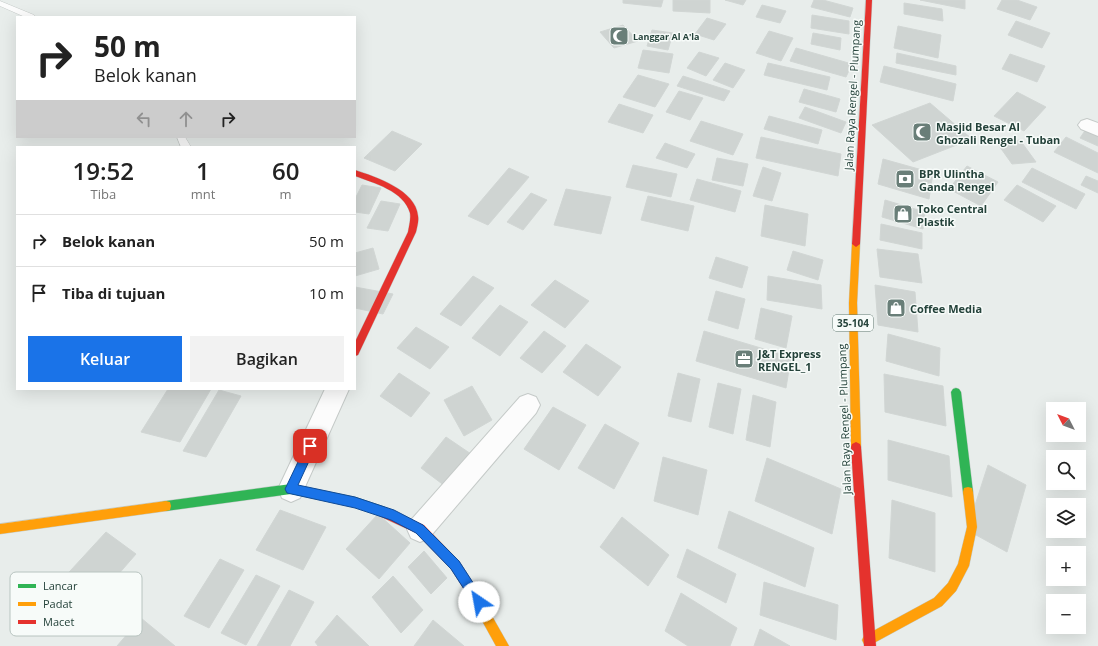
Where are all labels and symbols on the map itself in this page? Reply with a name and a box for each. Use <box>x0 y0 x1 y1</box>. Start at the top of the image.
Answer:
street label: Jalan Raya Rengel - Plumpang <box>841 19 863 172</box>
mosque icon: Langgar Al A'la <box>608 25 630 47</box>
place label: Langgar Al A'la <box>633 30 700 43</box>
place label: Masjid Besar Al Ghozali Rengel - Tuban <box>936 119 1060 147</box>
mosque icon: Masjid Besar Al Ghozali Rengel - Tuban <box>911 121 933 143</box>
place label: BPR Ulintha Ganda Rengel <box>919 166 994 194</box>
bank icon: BPR Ulintha Ganda Rengel <box>894 168 916 190</box>
place label: Toko Central Plastik <box>917 201 987 229</box>
shop icon: Toko Central Plastik <box>892 203 914 225</box>
shop icon: Coffee Media <box>885 297 907 319</box>
place label: Coffee Media <box>910 301 982 316</box>
road number: 35-104 <box>833 315 873 331</box>
street label: Jalan Raya Rengel - Plumpang <box>834 343 854 496</box>
place label: J&T Express RENGEL_1 <box>757 346 822 374</box>
office icon: J&T Express RENGEL_1 <box>733 348 755 370</box>
north arrow <box>1046 402 1086 442</box>
pin <box>293 429 327 463</box>
legend <box>10 572 142 636</box>
text: Lancar <box>43 578 78 593</box>
position arrow <box>458 581 500 623</box>
text: Padat <box>43 596 73 611</box>
text: Macet <box>43 614 74 629</box>

